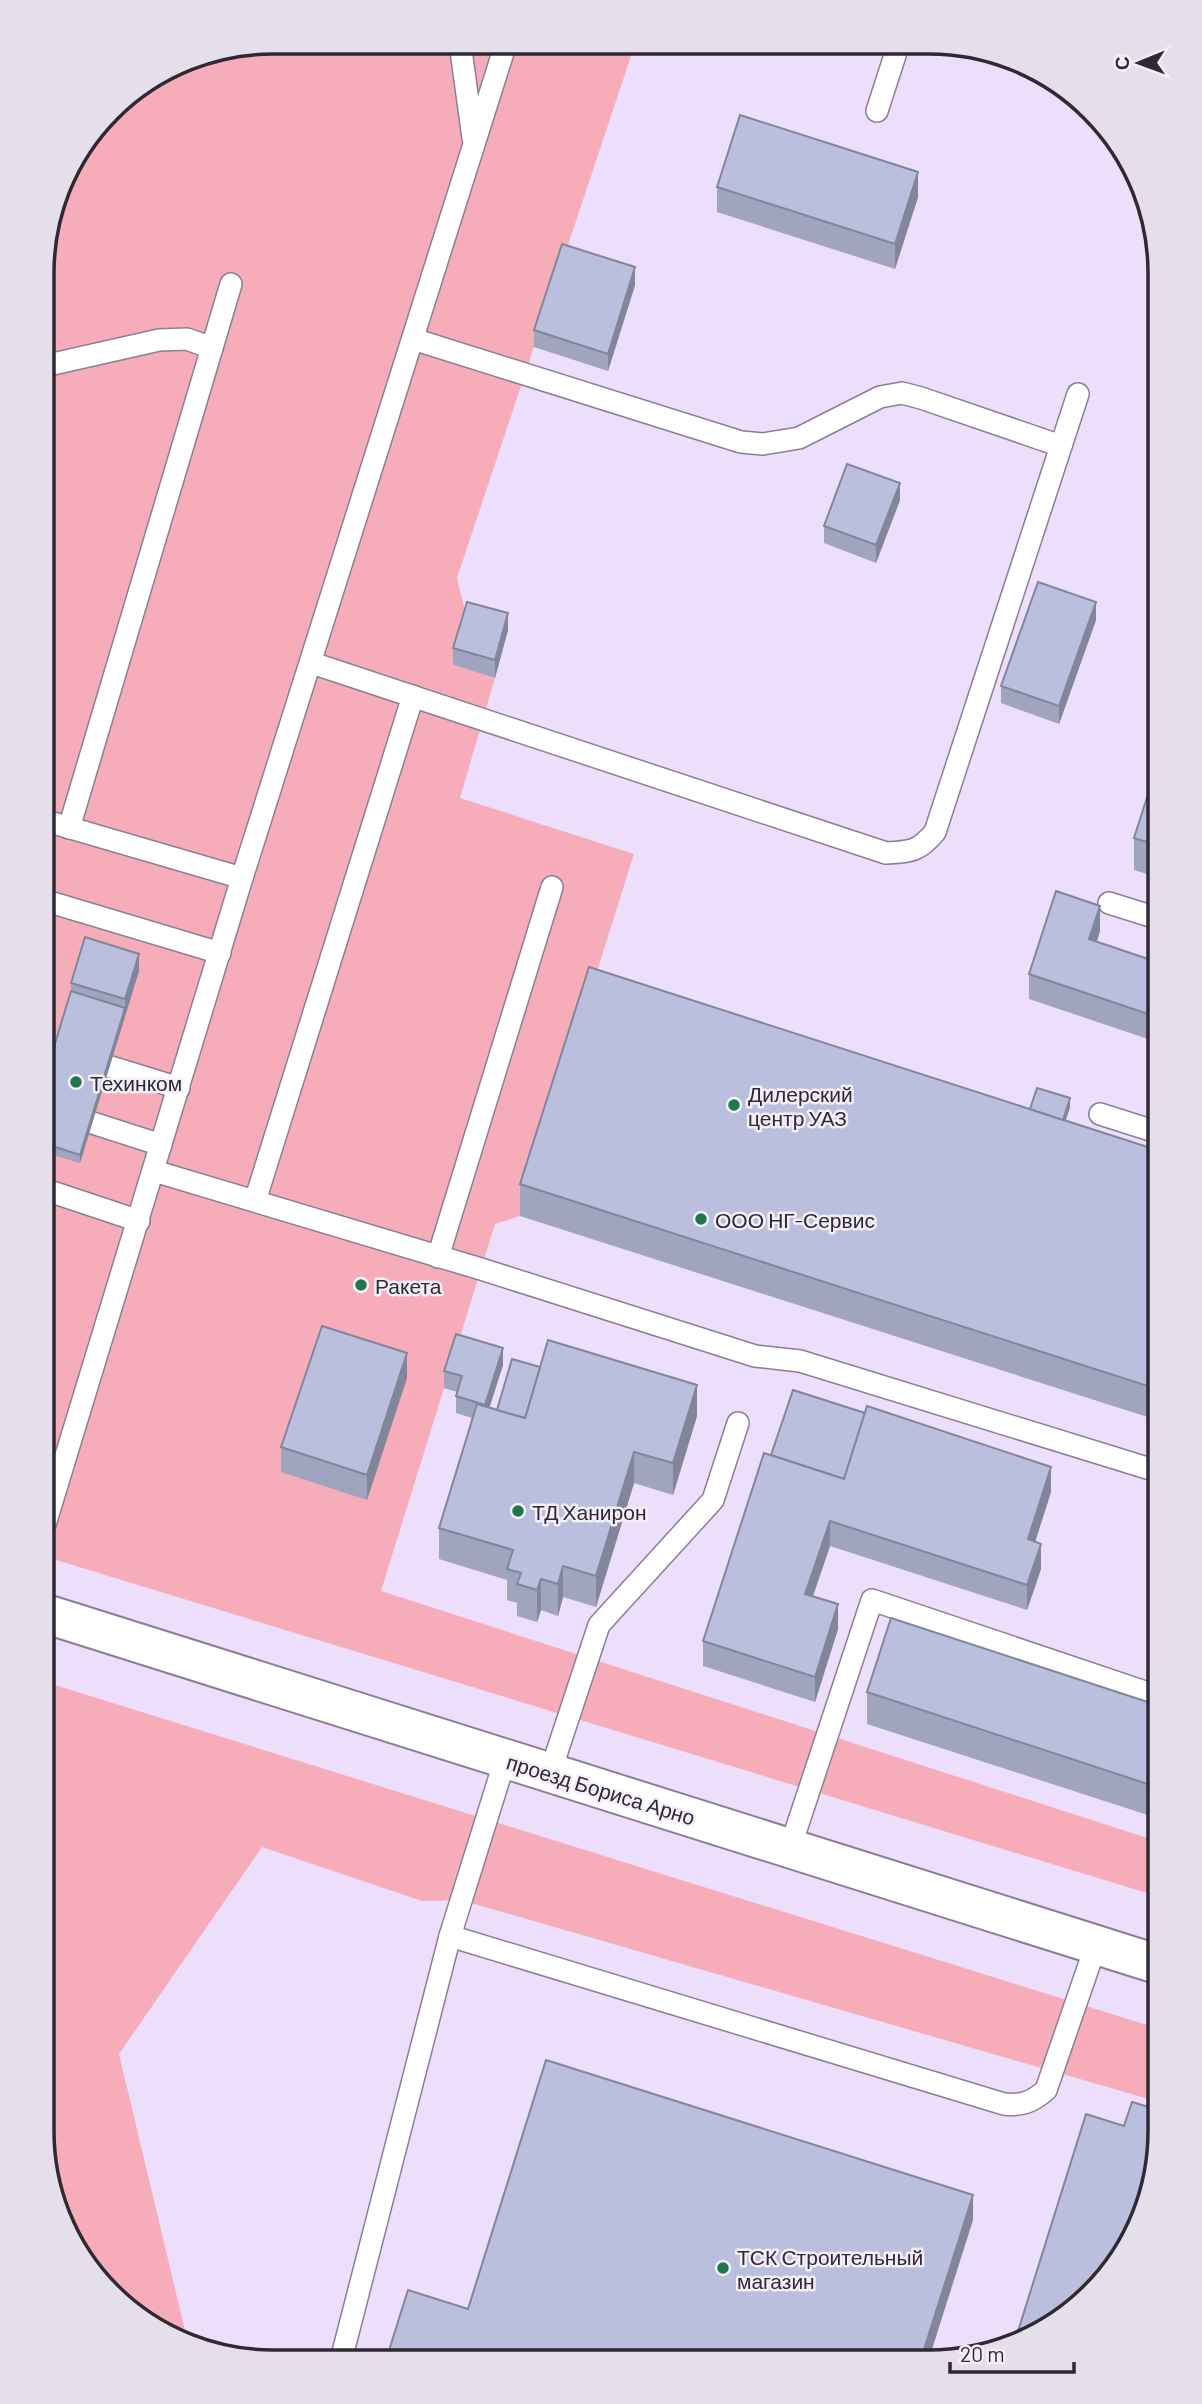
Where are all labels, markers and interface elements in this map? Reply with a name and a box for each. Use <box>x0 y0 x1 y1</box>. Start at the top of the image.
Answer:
north arrow <box>1104 28 1174 98</box>
text: С <box>1110 56 1133 70</box>
place label: Техинком <box>90 1070 182 1095</box>
marker: Техинком <box>68 1074 84 1090</box>
place label: Дилерский центр УАЗ <box>748 1081 853 1130</box>
marker: Дилерский центр УАЗ <box>726 1097 742 1113</box>
place label: ООО НГ-Сервис <box>715 1207 875 1232</box>
marker: ООО НГ-Сервис <box>693 1211 709 1227</box>
place label: Ракета <box>375 1273 442 1298</box>
marker: Ракета <box>353 1277 369 1293</box>
place label: ТД Ханирон <box>532 1499 647 1524</box>
marker: ТД Ханирон <box>510 1503 526 1519</box>
street label: проезд Бориса Арно <box>504 1748 698 1830</box>
place label: ТСК Строительный магазин <box>737 2244 923 2293</box>
marker: ТСК Строительный магазин <box>715 2260 731 2276</box>
scale bar <box>950 2330 1074 2374</box>
text: 20 m <box>960 2341 1005 2366</box>

